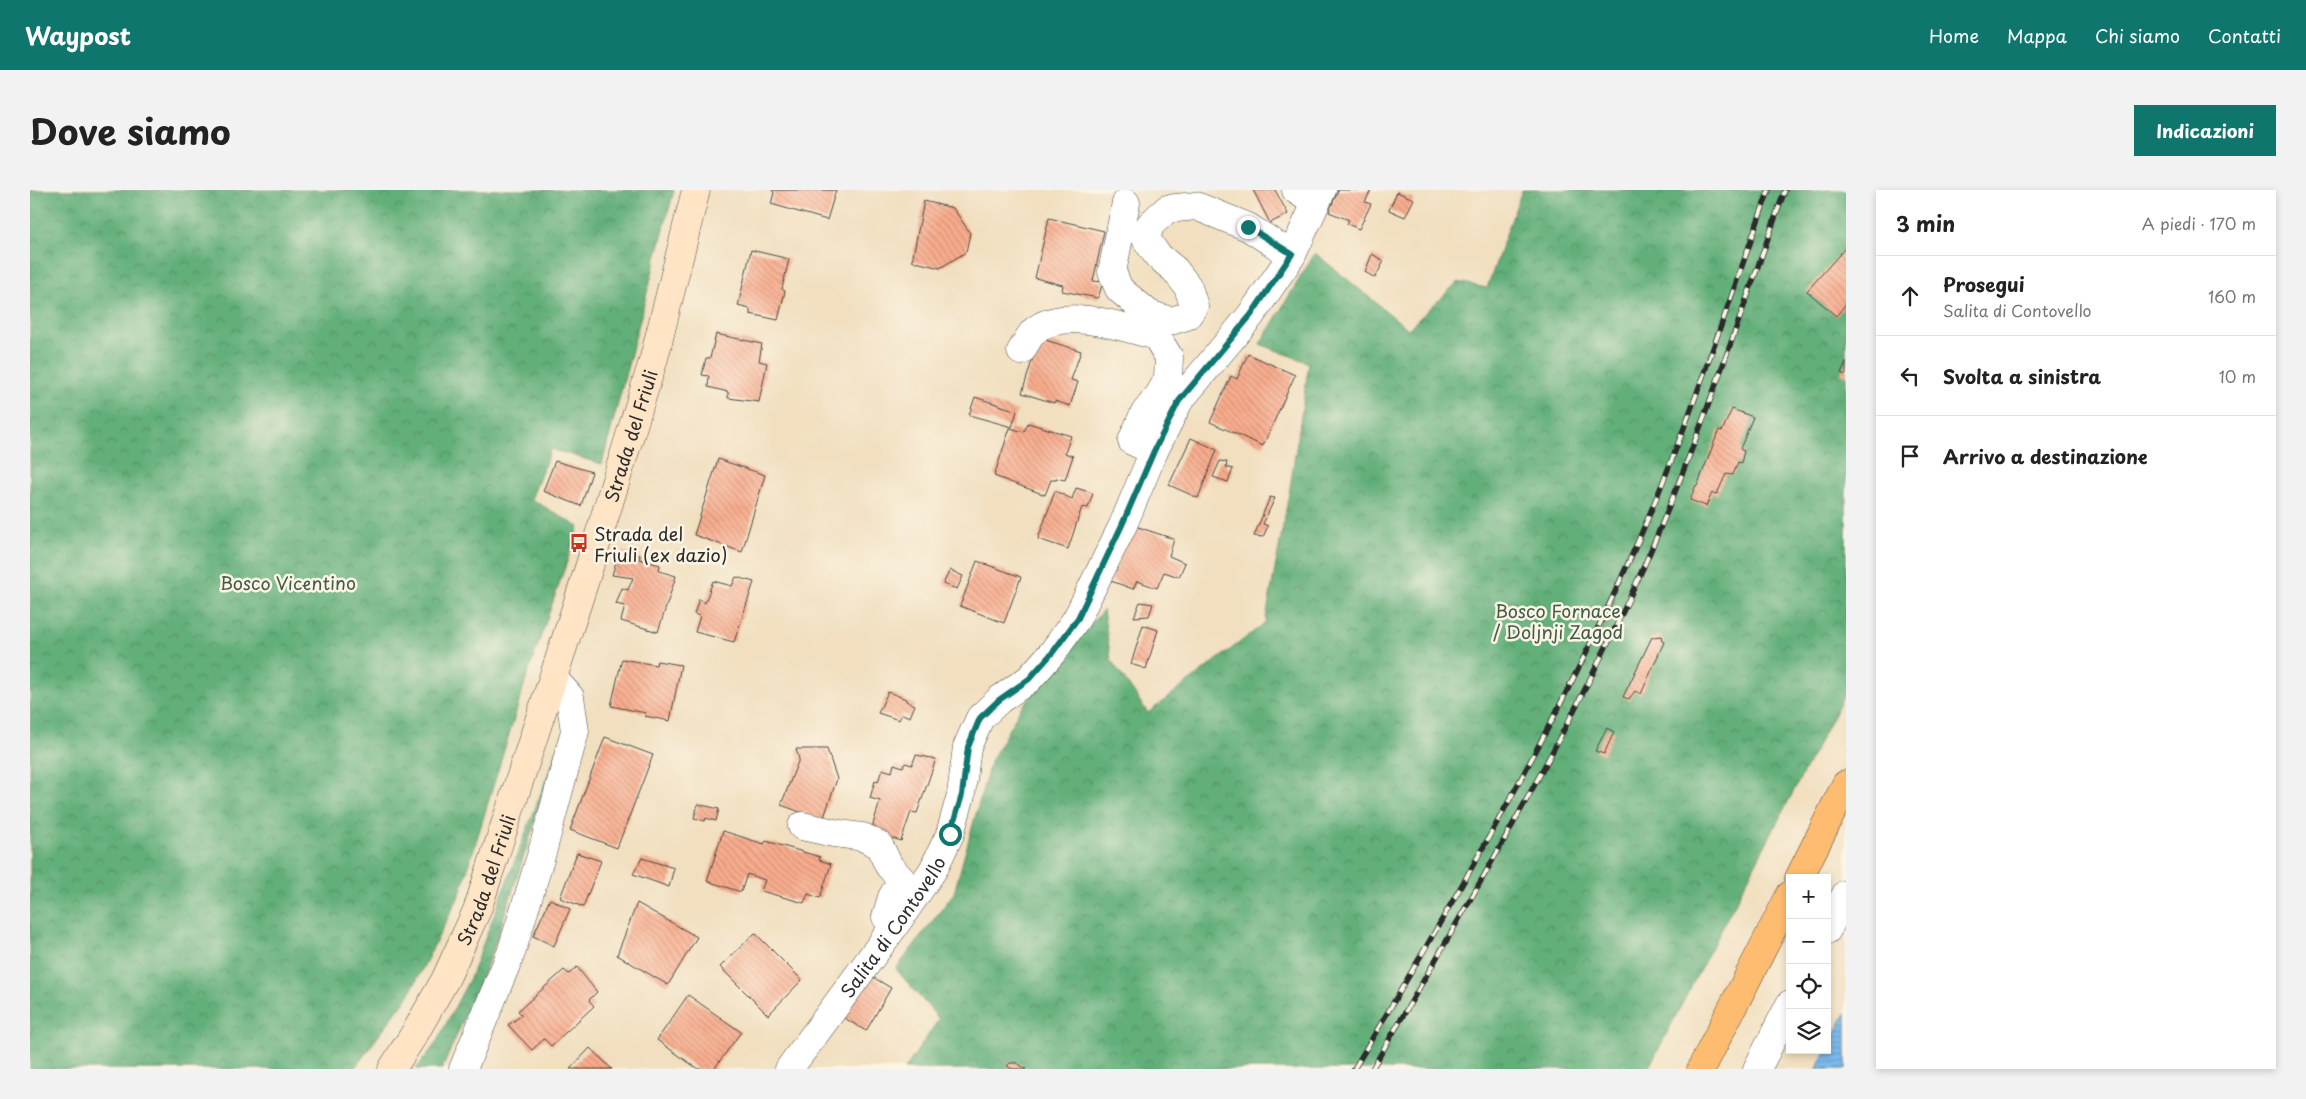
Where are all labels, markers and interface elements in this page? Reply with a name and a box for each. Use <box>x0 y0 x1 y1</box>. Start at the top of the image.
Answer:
text: Waypost <box>25 17 131 53</box>
text: Home <box>1929 22 1979 49</box>
text: Mappa <box>2007 22 2067 49</box>
text: Chi siamo <box>2095 22 2180 49</box>
text: Contatti <box>2208 22 2281 49</box>
text: Dove siamo <box>30 104 231 157</box>
button: Indicazioni <box>2134 105 2276 156</box>
text: 3 min <box>1896 207 1955 239</box>
text: A piedi · 170 m <box>2142 211 2256 235</box>
route end <box>1237 216 1260 239</box>
text: Prosegui <box>1943 270 2025 298</box>
icon: ahead <box>1896 282 1924 310</box>
text: 160 m <box>2208 284 2256 308</box>
text: Salita di Contovello <box>1943 298 2091 322</box>
icon: left <box>1896 362 1924 390</box>
text: Svolta a sinistra <box>1943 362 2101 390</box>
text: 10 m <box>2219 364 2256 388</box>
street label: Strada del Friuli <box>597 366 663 505</box>
icon: arrive <box>1896 442 1924 470</box>
text: Arrivo a destinazione <box>1943 442 2148 470</box>
place label: Strada del Friuli (ex dazio) <box>594 520 728 568</box>
bus stop icon: Strada del Friuli (ex dazio) <box>568 532 590 554</box>
park label: Bosco Vicentino <box>220 569 356 596</box>
park label: Bosco Fornace / Doljnji Zagod <box>1493 597 1623 645</box>
street label: Strada del Friuli <box>449 811 521 950</box>
route start <box>939 823 962 846</box>
street label: Salita di Contovello <box>833 852 951 1003</box>
map controls <box>1786 874 1831 1054</box>
button: + <box>1786 874 1831 919</box>
button: − <box>1786 919 1831 964</box>
button: locate <box>1786 964 1831 1009</box>
button: layers <box>1786 1009 1831 1054</box>

